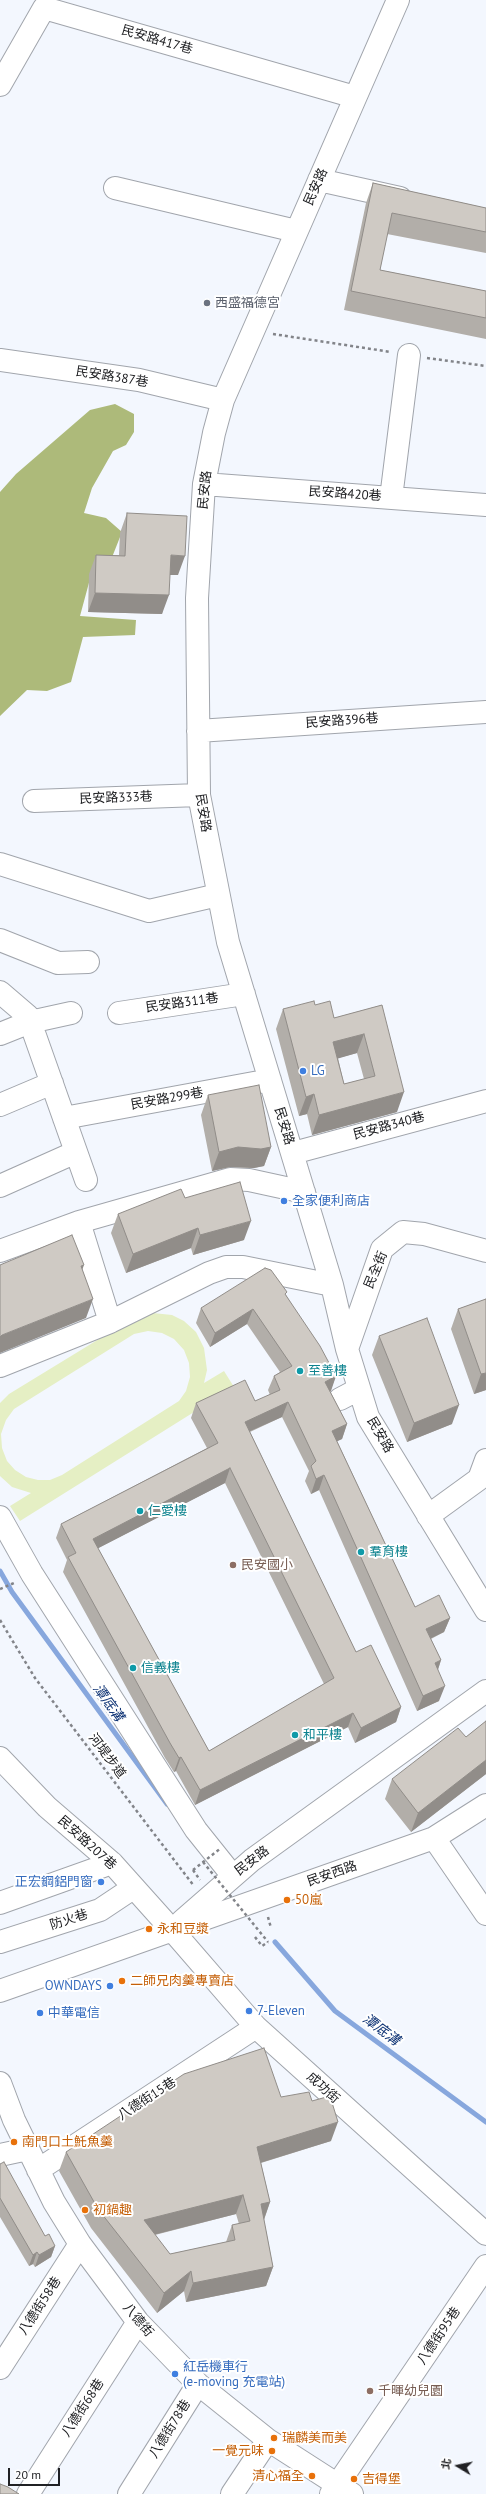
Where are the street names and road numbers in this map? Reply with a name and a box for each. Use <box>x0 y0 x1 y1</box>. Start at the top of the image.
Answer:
street label: 民安路417巷 <box>120 22 194 58</box>
street label: 民安路 <box>301 166 331 208</box>
street label: 民安路387巷 <box>75 364 149 390</box>
street label: 民安路 <box>195 470 215 510</box>
street label: 民安路420巷 <box>308 484 382 504</box>
street label: 民安路396巷 <box>305 711 379 731</box>
street label: 民安路333巷 <box>79 789 153 807</box>
street label: 民安路 <box>192 793 214 833</box>
street label: 民安路311巷 <box>145 990 219 1016</box>
street label: 民安路299巷 <box>130 1085 204 1113</box>
street label: 民安路 <box>271 1105 297 1147</box>
street label: 民安路340巷 <box>352 1109 426 1143</box>
street label: 民全街 <box>361 1249 391 1291</box>
street label: 民安路 <box>363 1414 397 1456</box>
street label: 河堤步道 <box>85 1731 129 1781</box>
street label: 民安路207巷 <box>55 1813 119 1873</box>
street label: 民安路 <box>232 1843 272 1879</box>
street label: 民安西路 <box>305 1858 359 1890</box>
street label: 防火巷 <box>48 1907 90 1933</box>
street label: 成功街 <box>303 2069 343 2107</box>
street label: 八德街15巷 <box>115 2074 179 2124</box>
street label: 八德街58巷 <box>15 2274 65 2338</box>
street label: 八德街 <box>119 2300 157 2340</box>
street label: 八德街95巷 <box>414 2304 464 2368</box>
street label: 八德街68巷 <box>58 2376 108 2440</box>
street label: 八德街78巷 <box>146 2397 194 2461</box>

